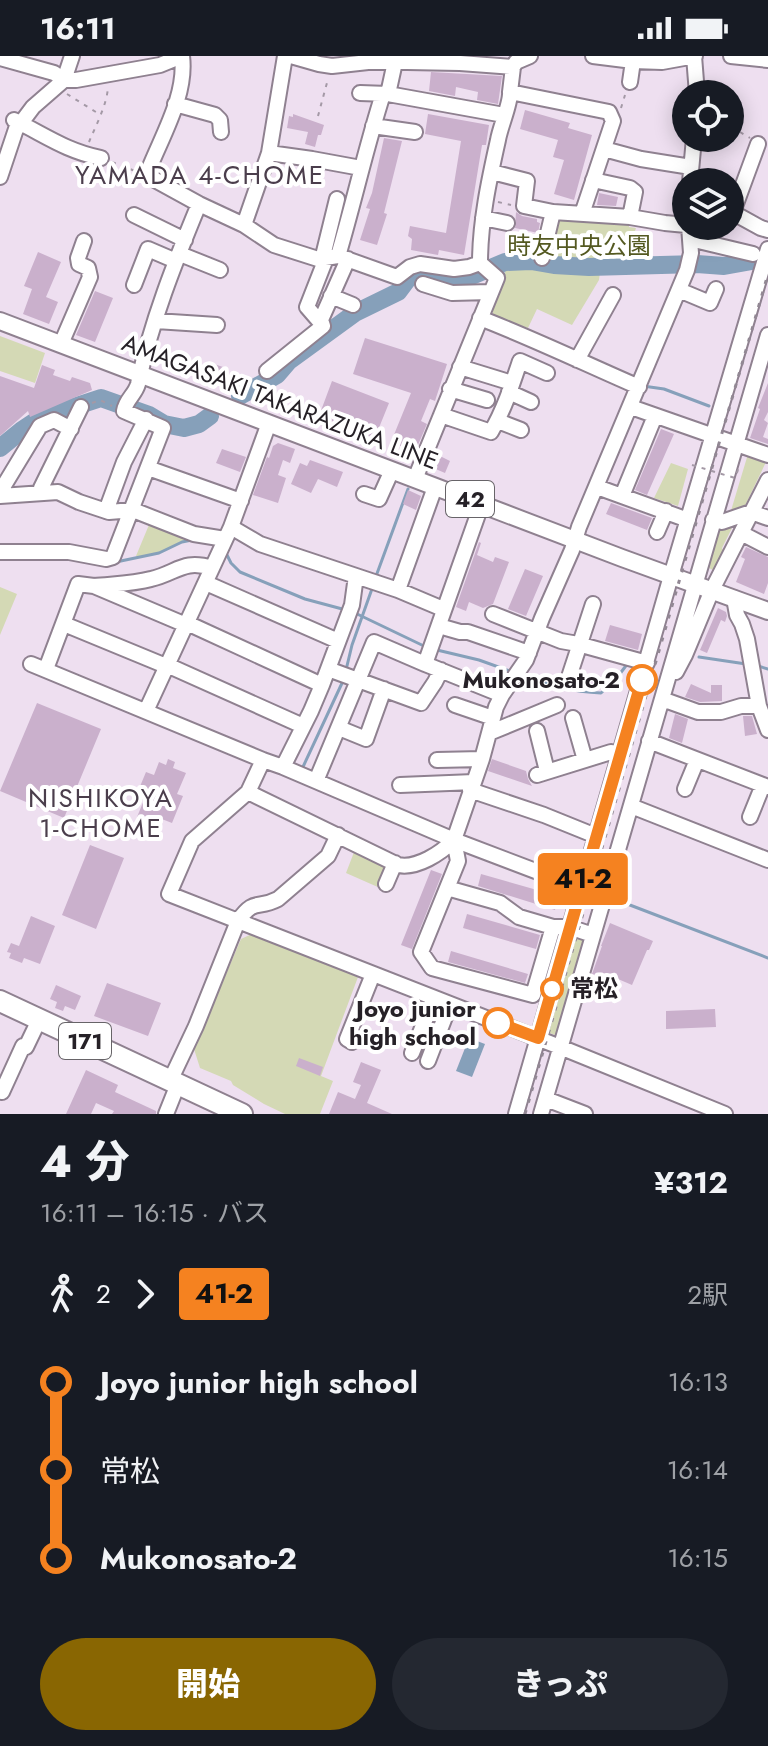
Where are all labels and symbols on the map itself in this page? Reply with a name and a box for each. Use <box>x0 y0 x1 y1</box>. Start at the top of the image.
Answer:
district label: YAMADA 4-CHOME <box>75 156 325 194</box>
park label: 時友中央公園 <box>507 228 651 263</box>
street label: AMAGASAKI TAKARAZUKA LINE <box>117 325 443 478</box>
road number: 42 <box>446 481 494 517</box>
place label: Mukonosato-2 <box>462 662 620 697</box>
marker: Mukonosato-2 <box>627 665 657 695</box>
district label: NISHIKOYA 1-CHOME <box>28 779 174 847</box>
line badge: 41-2 <box>527 853 639 905</box>
place label: 常松 <box>570 971 618 1006</box>
marker: 常松 <box>541 978 563 1000</box>
place label: Joyo junior high school <box>349 991 476 1054</box>
marker: Joyo junior high school <box>483 1008 513 1038</box>
road number: 171 <box>59 1023 111 1059</box>

